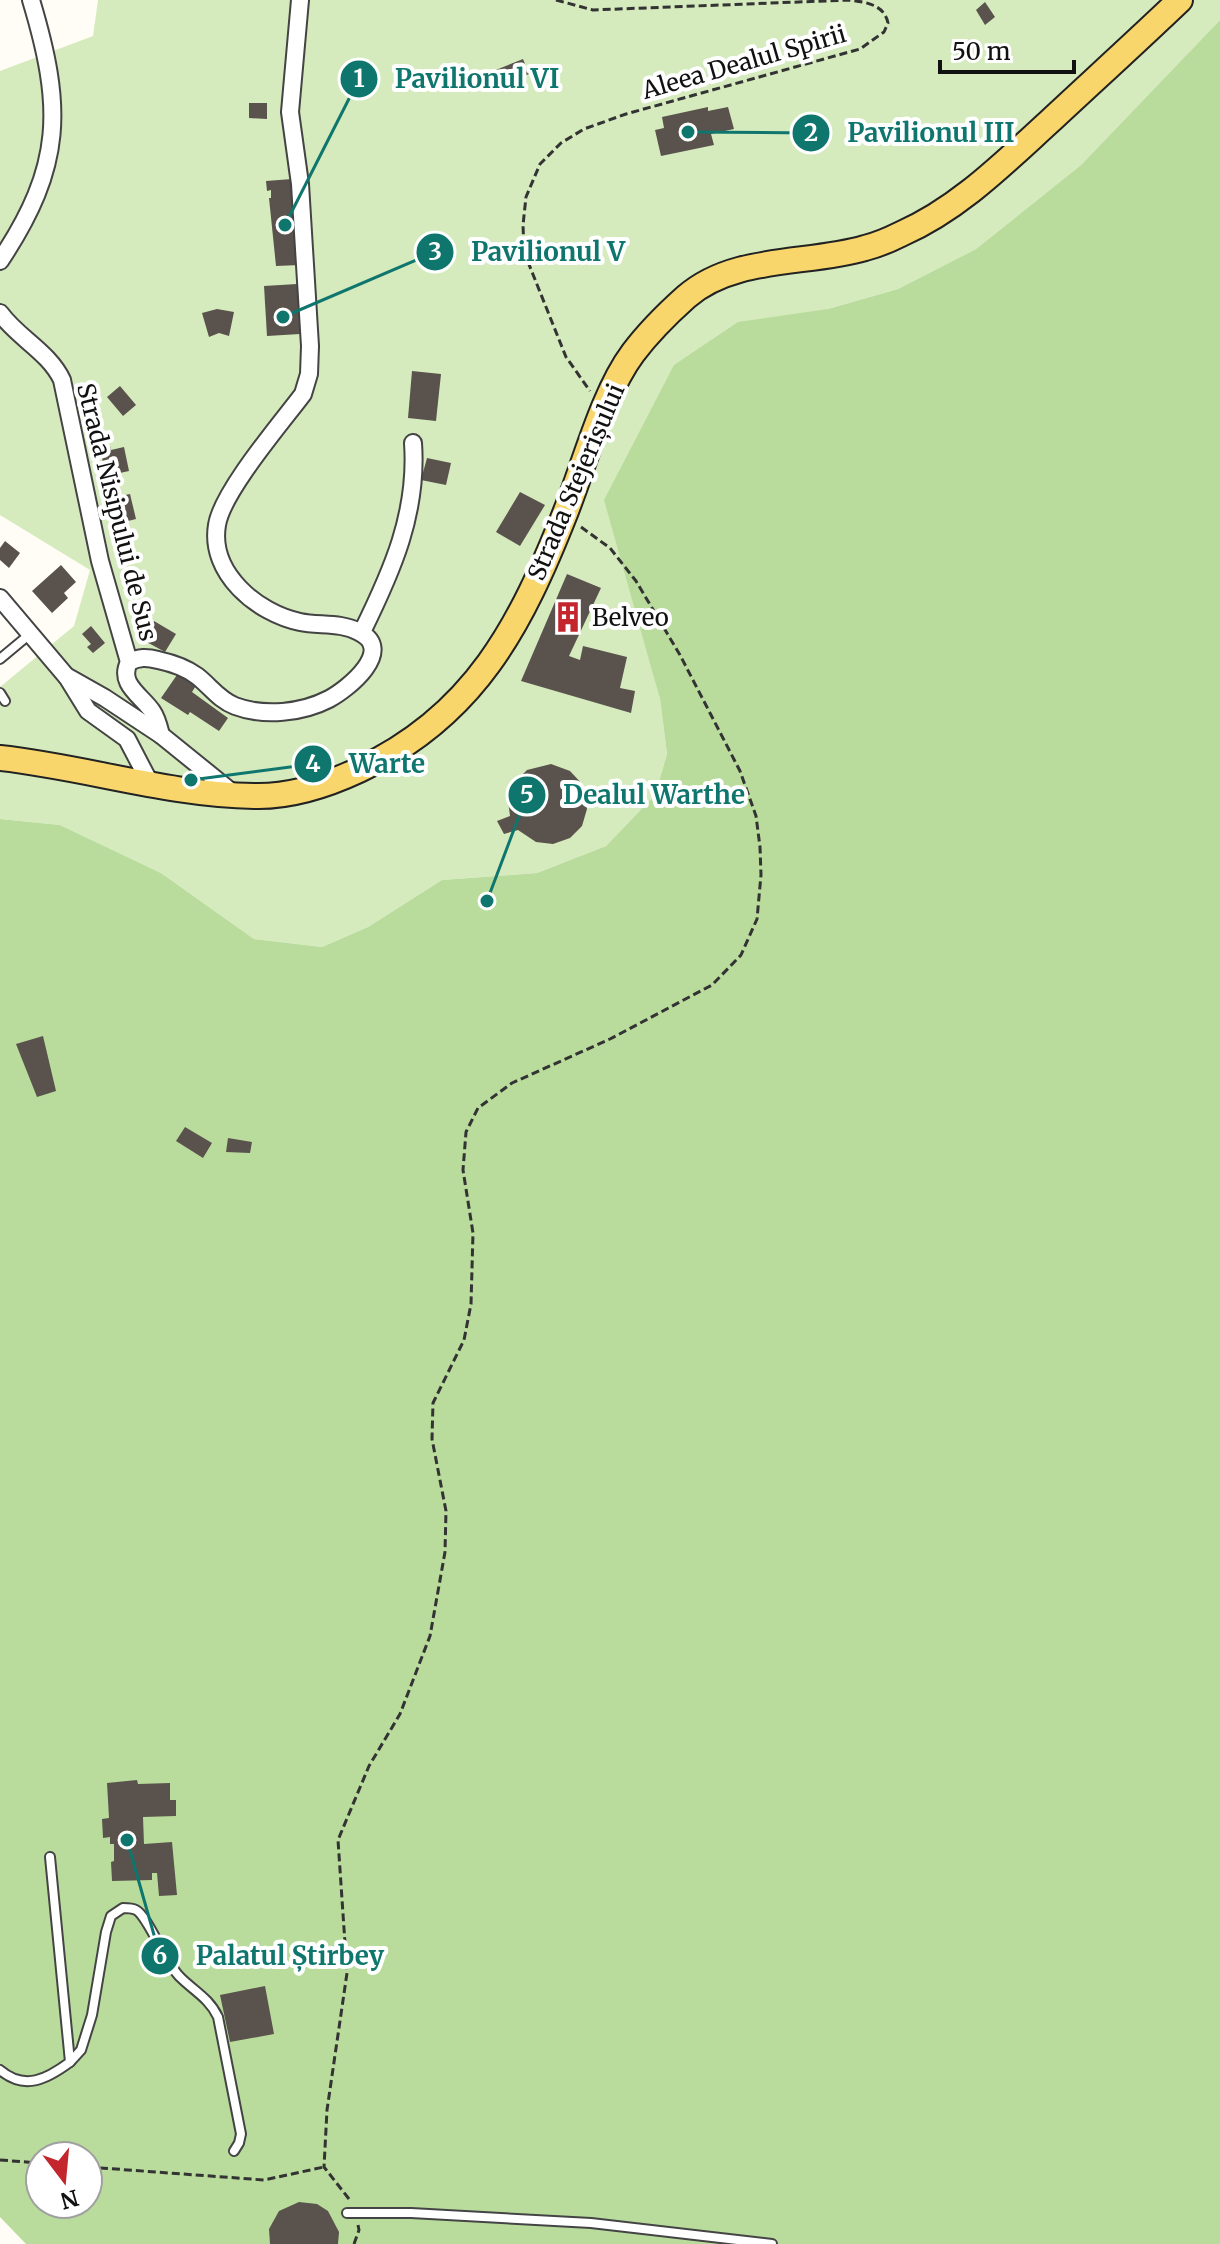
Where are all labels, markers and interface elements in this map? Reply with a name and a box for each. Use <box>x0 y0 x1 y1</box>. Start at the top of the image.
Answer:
street label: Aleea Dealul Spirii <box>637 18 850 106</box>
scale bar <box>940 24 1074 74</box>
text: 50 m <box>952 36 1011 67</box>
callout: Pavilionul VI <box>339 54 575 104</box>
text: Pavilionul VI <box>395 62 559 95</box>
text: 1 <box>353 63 365 94</box>
callout: Pavilionul III <box>791 108 1030 158</box>
text: Pavilionul III <box>847 116 1015 149</box>
text: 2 <box>804 117 818 148</box>
callout: Pavilionul V <box>415 227 641 277</box>
text: Pavilionul V <box>471 235 626 268</box>
text: 3 <box>428 236 442 267</box>
street label: Strada Stejerișului <box>521 379 632 585</box>
street label: Strada Nisipului de Sus <box>70 380 164 644</box>
building icon: Belveo <box>551 600 585 634</box>
place label: Belveo <box>592 602 669 633</box>
callout: Warte <box>293 739 441 789</box>
text: Warte <box>348 747 425 780</box>
text: 4 <box>305 748 321 779</box>
callout: Dealul Warthe <box>507 770 761 820</box>
text: Dealul Warthe <box>563 778 745 811</box>
text: 5 <box>520 779 534 810</box>
callout: Palatul Știrbey <box>140 1931 400 1981</box>
text: Palatul Știrbey <box>196 1939 385 1972</box>
text: 6 <box>153 1940 167 1971</box>
north arrow <box>24 2140 104 2220</box>
text: N <box>57 2183 82 2215</box>

